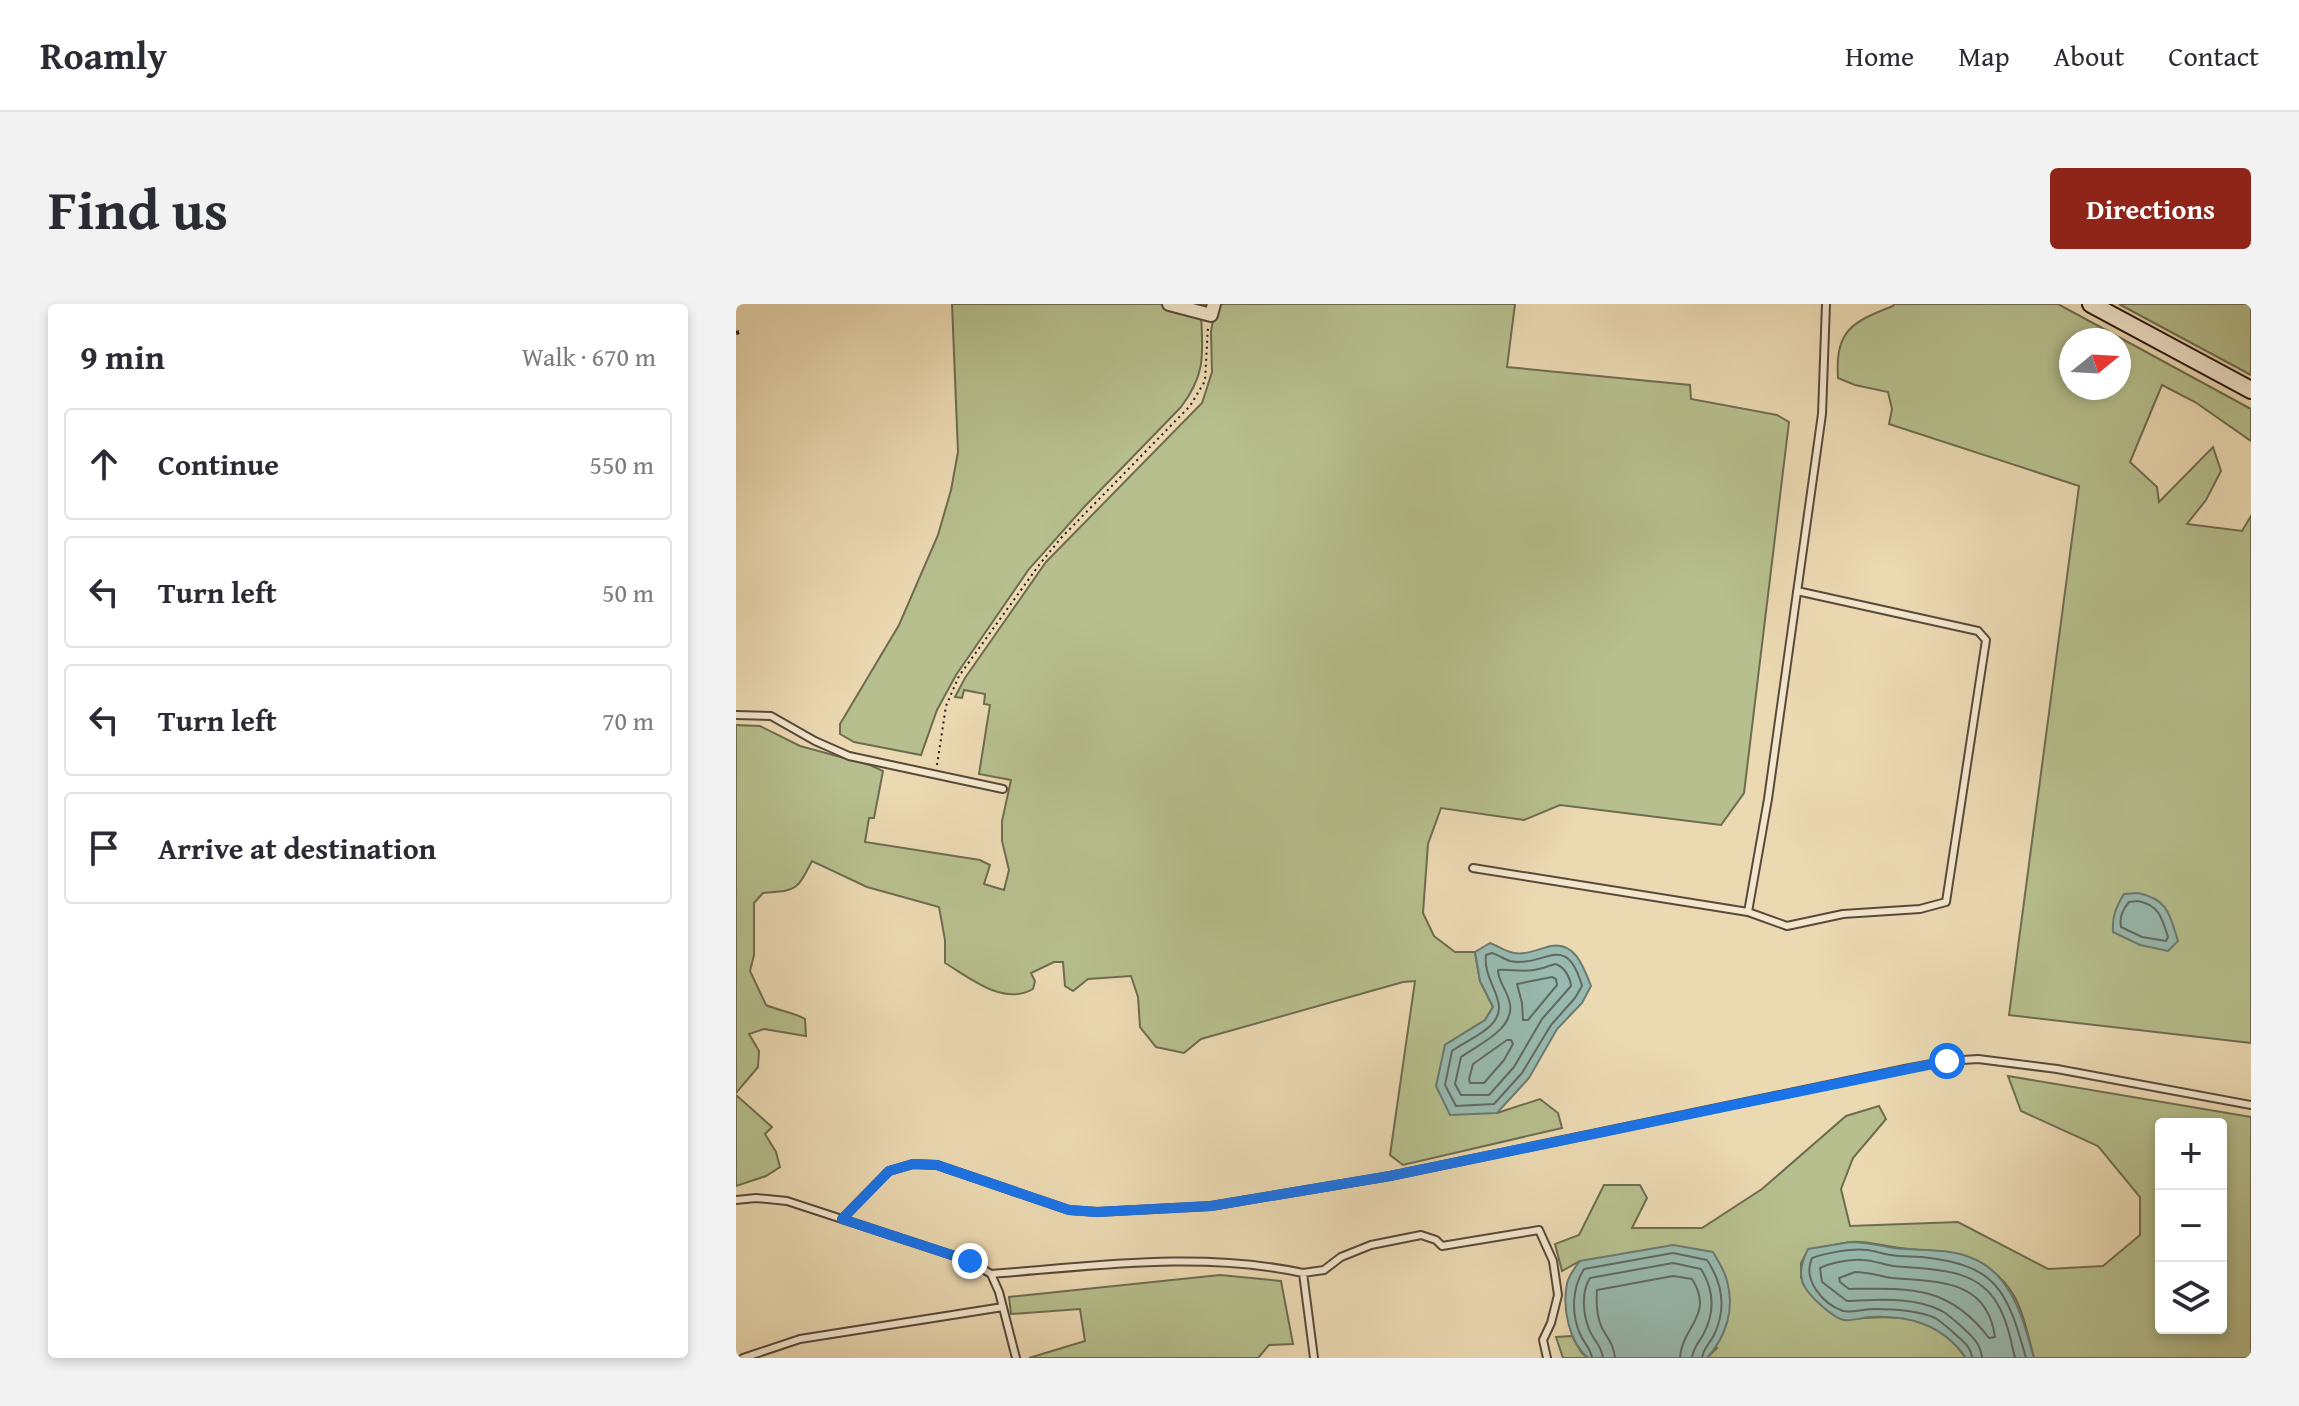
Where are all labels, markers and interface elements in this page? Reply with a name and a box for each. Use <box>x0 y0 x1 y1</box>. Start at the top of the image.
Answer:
text: Roamly <box>40 27 167 83</box>
text: Home <box>1845 35 1914 76</box>
text: Map <box>1958 35 2010 76</box>
text: About <box>2054 35 2124 76</box>
text: Contact <box>2168 35 2259 76</box>
text: Find us <box>48 167 228 250</box>
button: Directions <box>2050 168 2251 249</box>
north arrow <box>2059 328 2131 400</box>
text: 9 min <box>80 332 165 381</box>
text: Walk · 670 m <box>522 337 656 376</box>
icon: ahead <box>82 442 126 486</box>
text: Continue <box>158 442 279 486</box>
text: 550 m <box>589 445 654 484</box>
icon: left <box>82 570 126 614</box>
text: Turn left <box>158 570 277 614</box>
text: 50 m <box>602 573 654 612</box>
icon: left <box>82 698 126 742</box>
text: Turn left <box>158 698 277 742</box>
text: 70 m <box>602 701 654 740</box>
icon: arrive <box>82 826 126 870</box>
text: Arrive at destination <box>158 826 436 870</box>
route start <box>1929 1043 1965 1079</box>
map controls <box>2155 1118 2227 1334</box>
button: + <box>2155 1118 2227 1190</box>
button: − <box>2155 1190 2227 1262</box>
route end <box>952 1243 988 1279</box>
button: layers <box>2155 1262 2227 1334</box>

